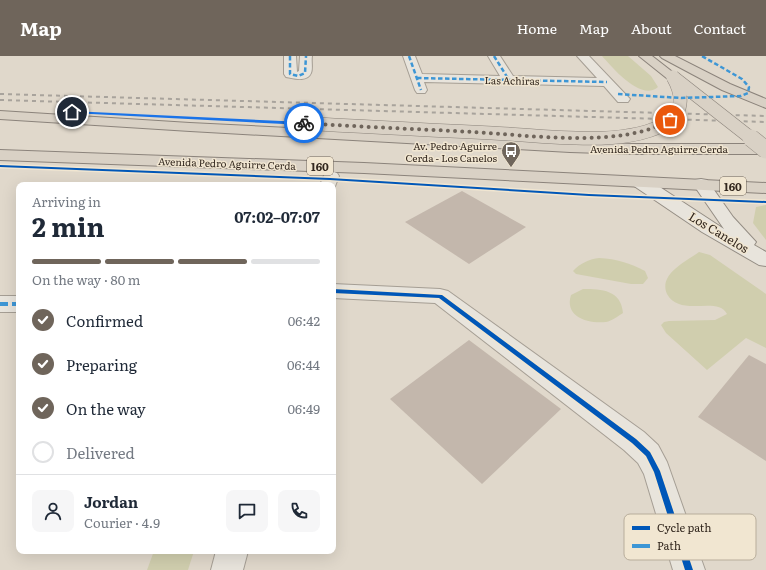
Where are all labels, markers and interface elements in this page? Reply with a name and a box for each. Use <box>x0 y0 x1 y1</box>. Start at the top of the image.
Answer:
text: Map <box>20 14 62 42</box>
text: Home <box>517 18 557 38</box>
text: Map <box>579 18 609 38</box>
text: About <box>631 18 672 38</box>
text: Contact <box>694 18 746 38</box>
street label: Las Achiras <box>484 72 540 88</box>
pin <box>55 95 89 129</box>
icon: home <box>61 101 83 123</box>
courier <box>284 103 324 143</box>
pin <box>653 103 687 137</box>
icon: bag <box>659 109 681 131</box>
icon: bike <box>293 112 315 134</box>
place label: Av. Pedro Aguirre Cerda - Los Canelos <box>405 138 497 165</box>
bus stop icon: Av. Pedro Aguirre Cerda - Los Canelos <box>500 140 522 168</box>
street label: Avenida Pedro Aguirre Cerda <box>590 141 729 156</box>
street label: Avenida Pedro Aguirre Cerda <box>158 153 297 173</box>
road number: 160 <box>307 157 333 175</box>
road number: 160 <box>720 177 746 195</box>
text: Arriving in <box>32 192 101 211</box>
text: 07:02–07:07 <box>234 205 320 228</box>
text: 2 min <box>32 206 105 245</box>
street label: Los Canelos <box>686 207 753 257</box>
text: On the way · 80 m <box>32 270 140 289</box>
icon: check <box>32 309 54 331</box>
text: Confirmed <box>66 309 143 332</box>
text: 06:42 <box>288 311 320 330</box>
icon: check <box>32 353 54 375</box>
text: Preparing <box>66 353 137 376</box>
text: 06:44 <box>287 355 320 374</box>
icon: check <box>32 397 54 419</box>
text: On the way <box>66 397 146 420</box>
text: 06:49 <box>287 399 320 418</box>
text: Delivered <box>66 441 135 464</box>
button: person <box>32 490 74 532</box>
text: Jordan <box>84 490 138 513</box>
button: chat <box>226 490 268 532</box>
button: phone <box>278 490 320 532</box>
text: Courier · 4.9 <box>84 513 160 532</box>
legend <box>624 514 756 560</box>
text: Cycle path <box>657 519 712 535</box>
text: Path <box>657 537 681 553</box>

